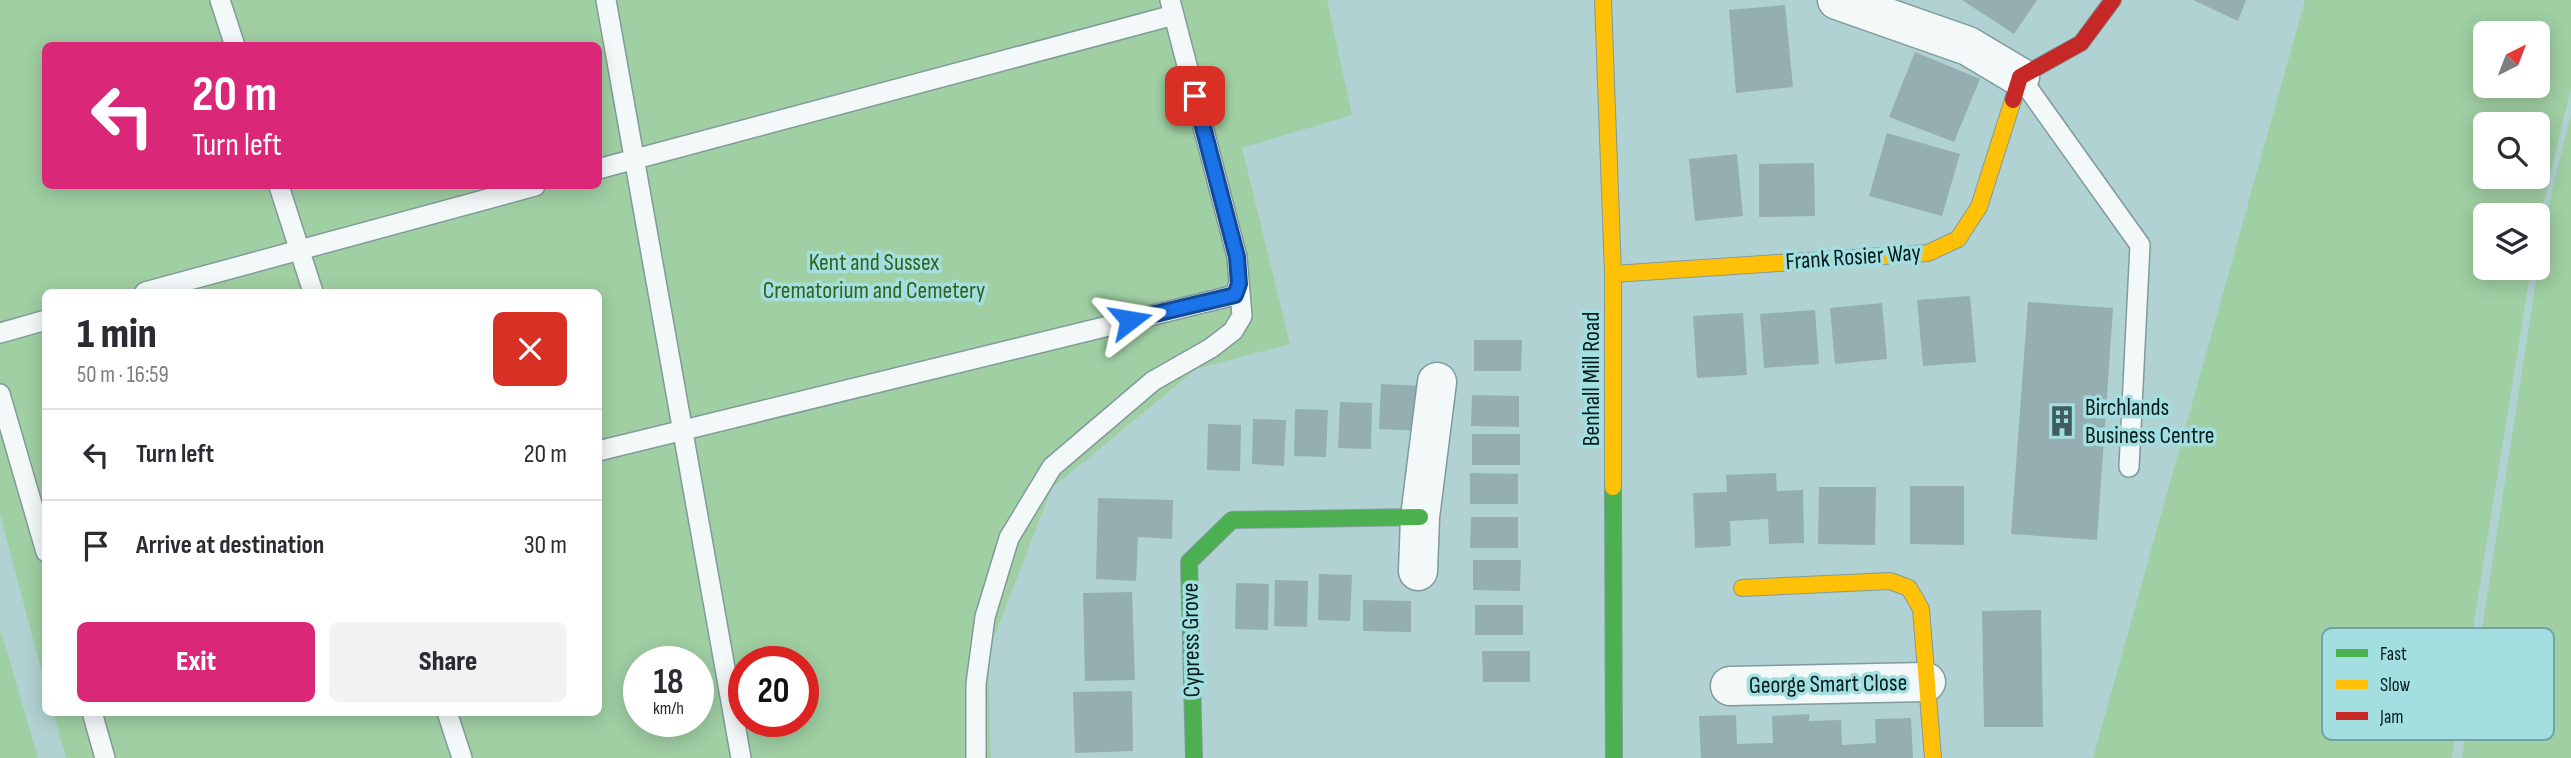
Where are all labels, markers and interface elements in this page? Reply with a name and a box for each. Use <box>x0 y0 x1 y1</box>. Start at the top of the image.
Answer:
north arrow <box>2473 21 2550 98</box>
map controls <box>2473 21 2550 280</box>
text: 20 m <box>192 66 277 125</box>
pin <box>1165 66 1225 126</box>
icon: left <box>77 70 168 161</box>
icon: arrive <box>1176 77 1214 115</box>
button: search <box>2473 112 2550 189</box>
text: Turn left <box>192 126 282 165</box>
button: layers <box>2473 203 2550 280</box>
street label: Frank Rosier Way <box>1784 238 1922 276</box>
park label: Kent and Sussex Crematorium and Cemetery <box>763 248 985 305</box>
position arrow <box>1093 283 1167 357</box>
text: 1 min <box>77 309 157 360</box>
button: close <box>493 312 567 386</box>
street label: Benhall Mill Road <box>1577 312 1606 446</box>
text: 50 m · 16:59 <box>77 361 169 389</box>
place label: Birchlands Business Centre <box>2085 393 2214 450</box>
building icon: Birchlands Business Centre <box>2045 404 2079 438</box>
icon: left <box>77 436 115 474</box>
text: Turn left <box>136 439 214 470</box>
text: 20 m <box>524 439 567 470</box>
icon: arrive <box>77 527 115 565</box>
text: Arrive at destination <box>136 530 324 561</box>
text: 30 m <box>524 530 567 561</box>
street label: Cypress Grove <box>1176 582 1206 698</box>
button: Exit <box>77 622 315 702</box>
button: Share <box>329 622 567 702</box>
legend <box>2322 628 2554 740</box>
text: Fast <box>2380 643 2407 666</box>
speed limit sign: 20 <box>728 646 819 737</box>
text: 18 <box>653 661 684 704</box>
street label: George Smart Close <box>1749 668 1907 700</box>
text: Slow <box>2380 674 2410 697</box>
text: km/h <box>653 698 684 719</box>
text: Jam <box>2379 706 2403 729</box>

